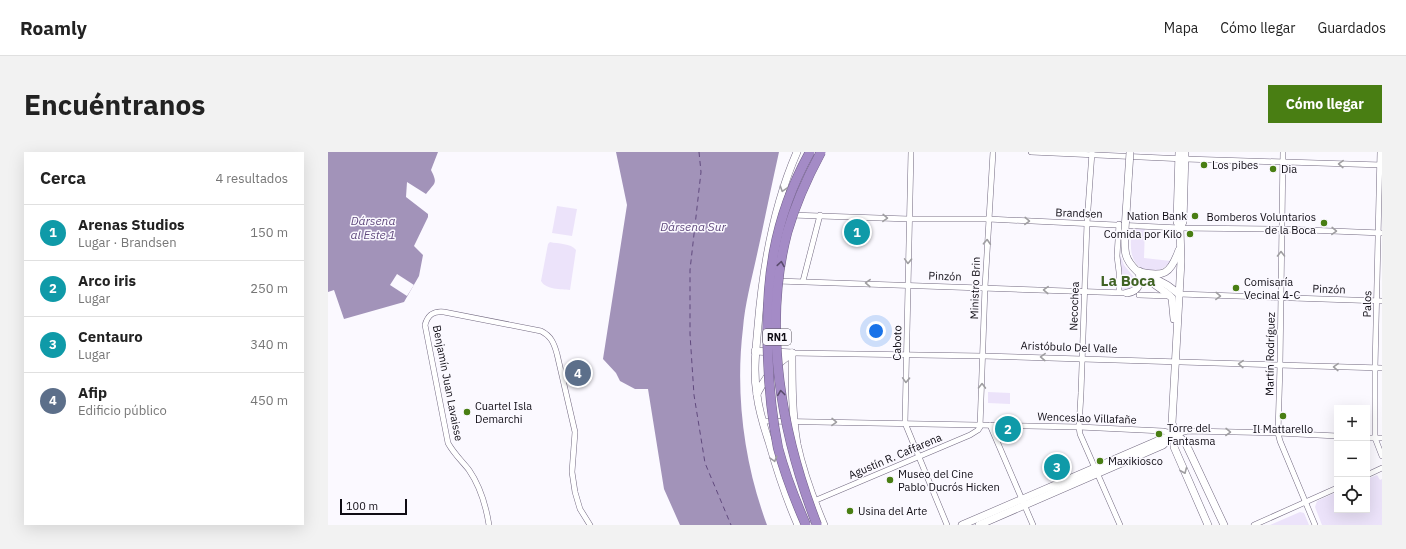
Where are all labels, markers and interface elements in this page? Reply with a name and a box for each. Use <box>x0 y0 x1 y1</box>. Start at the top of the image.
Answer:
text: Roamly <box>20 16 87 40</box>
text: Mapa <box>1164 19 1198 37</box>
text: Cómo llegar <box>1220 19 1295 37</box>
text: Guardados <box>1317 19 1386 37</box>
button: Cómo llegar <box>1268 85 1382 123</box>
text: Encuéntranos <box>24 86 205 123</box>
place label: Los pibes <box>1212 158 1258 172</box>
marker: Los pibes <box>1199 160 1209 170</box>
one-way arrow <box>1338 160 1344 168</box>
place label: Dia <box>1281 162 1297 176</box>
marker: Dia <box>1268 164 1278 174</box>
text: Cerca <box>40 167 86 189</box>
text: 4 resultados <box>215 170 288 187</box>
one-way arrow <box>780 185 788 192</box>
street label: Brandsen <box>1055 205 1103 221</box>
place label: Nation Bank <box>1127 209 1187 223</box>
place label: Bomberos Voluntarios de la Boca <box>1206 210 1316 237</box>
marker: Nation Bank <box>1190 211 1200 221</box>
water label: Dársena al Este 1 <box>350 213 396 242</box>
one-way arrow <box>882 214 888 222</box>
text: Arenas Studios <box>78 215 185 234</box>
one-way arrow <box>1024 216 1030 225</box>
pin: 1 <box>844 217 870 247</box>
marker: Bomberos Voluntarios de la Boca <box>1319 218 1329 228</box>
water label: Dársena Sur <box>660 219 726 234</box>
text: 1 <box>49 224 57 241</box>
text: 150 m <box>250 224 288 241</box>
place label: Comida por Kilo <box>1104 227 1182 241</box>
one-way arrow <box>1331 227 1337 235</box>
marker: Comida por Kilo <box>1185 229 1195 239</box>
text: Lugar · Brandsen <box>78 234 177 251</box>
one-way arrow <box>982 239 991 245</box>
one-way arrow <box>1277 251 1285 257</box>
street label: Ministro Brin <box>967 256 983 320</box>
one-way arrow <box>904 258 912 264</box>
one-way arrow <box>776 261 785 267</box>
street label: Pinzón <box>928 268 962 284</box>
text: Arco iris <box>78 271 136 290</box>
district label: La Boca <box>1101 271 1156 290</box>
place label: Comisaría Vecinal 4-C <box>1244 275 1301 302</box>
one-way arrow <box>865 279 871 288</box>
text: 2 <box>49 280 57 297</box>
text: 250 m <box>250 280 288 297</box>
street label: Necochea <box>1066 281 1082 331</box>
street label: Pinzón <box>1312 281 1346 297</box>
marker: Comisaría Vecinal 4-C <box>1231 283 1241 293</box>
one-way arrow <box>1043 286 1049 294</box>
text: Lugar <box>78 290 110 307</box>
street label: Palos <box>1360 290 1374 318</box>
one-way arrow <box>1215 291 1221 300</box>
street label: Martín Rodríguez <box>1262 312 1278 396</box>
your location <box>866 321 886 341</box>
street label: Benjamín Juan Lavaisse <box>430 324 466 442</box>
street label: Caboto <box>890 325 904 361</box>
text: Centauro <box>78 327 143 346</box>
road number: RN1 <box>763 329 791 345</box>
text: 3 <box>49 336 57 353</box>
text: 340 m <box>250 336 288 353</box>
street label: Aristóbulo Del Valle <box>1020 338 1118 356</box>
text: Lugar <box>78 346 110 363</box>
one-way arrow <box>1040 353 1046 362</box>
pin: 4 <box>565 358 591 388</box>
one-way arrow <box>1238 360 1244 368</box>
one-way arrow <box>1333 362 1339 371</box>
one-way arrow <box>902 377 910 383</box>
text: Afip <box>78 383 107 402</box>
one-way arrow <box>978 383 986 389</box>
one-way arrow <box>777 390 786 396</box>
text: 4 <box>49 392 57 409</box>
text: 450 m <box>250 392 288 409</box>
place label: Cuartel Isla Demarchi <box>475 399 532 426</box>
text: Edificio público <box>78 402 167 419</box>
map controls <box>1334 405 1370 513</box>
button: + <box>1334 405 1370 441</box>
marker: Cuartel Isla Demarchi <box>462 407 472 417</box>
street label: Wenceslao Villafañe <box>1037 409 1137 427</box>
marker: Il Mattarello <box>1278 411 1288 421</box>
pin: 2 <box>995 414 1021 444</box>
one-way arrow <box>831 418 837 426</box>
place label: Torre del Fantasma <box>1167 421 1216 448</box>
place label: Il Mattarello <box>1253 422 1313 436</box>
one-way arrow <box>1225 428 1231 436</box>
marker: Torre del Fantasma <box>1154 429 1164 439</box>
street label: Agustín R. Caffarena <box>846 430 944 482</box>
button: − <box>1334 441 1370 477</box>
pin: 3 <box>1044 452 1070 482</box>
place label: Maxikiosco <box>1108 454 1163 468</box>
one-way arrow <box>769 455 778 462</box>
marker: Maxikiosco <box>1095 456 1105 466</box>
one-way arrow <box>1179 466 1187 474</box>
place label: Museo del Cine Pablo Ducrós Hicken <box>898 467 1000 494</box>
marker: Museo del Cine Pablo Ducrós Hicken <box>885 475 895 485</box>
button: locate <box>1334 477 1370 513</box>
scale bar <box>340 497 407 516</box>
text: 100 m <box>346 499 378 513</box>
place label: Usina del Arte <box>858 504 927 518</box>
marker: Usina del Arte <box>845 506 855 516</box>

